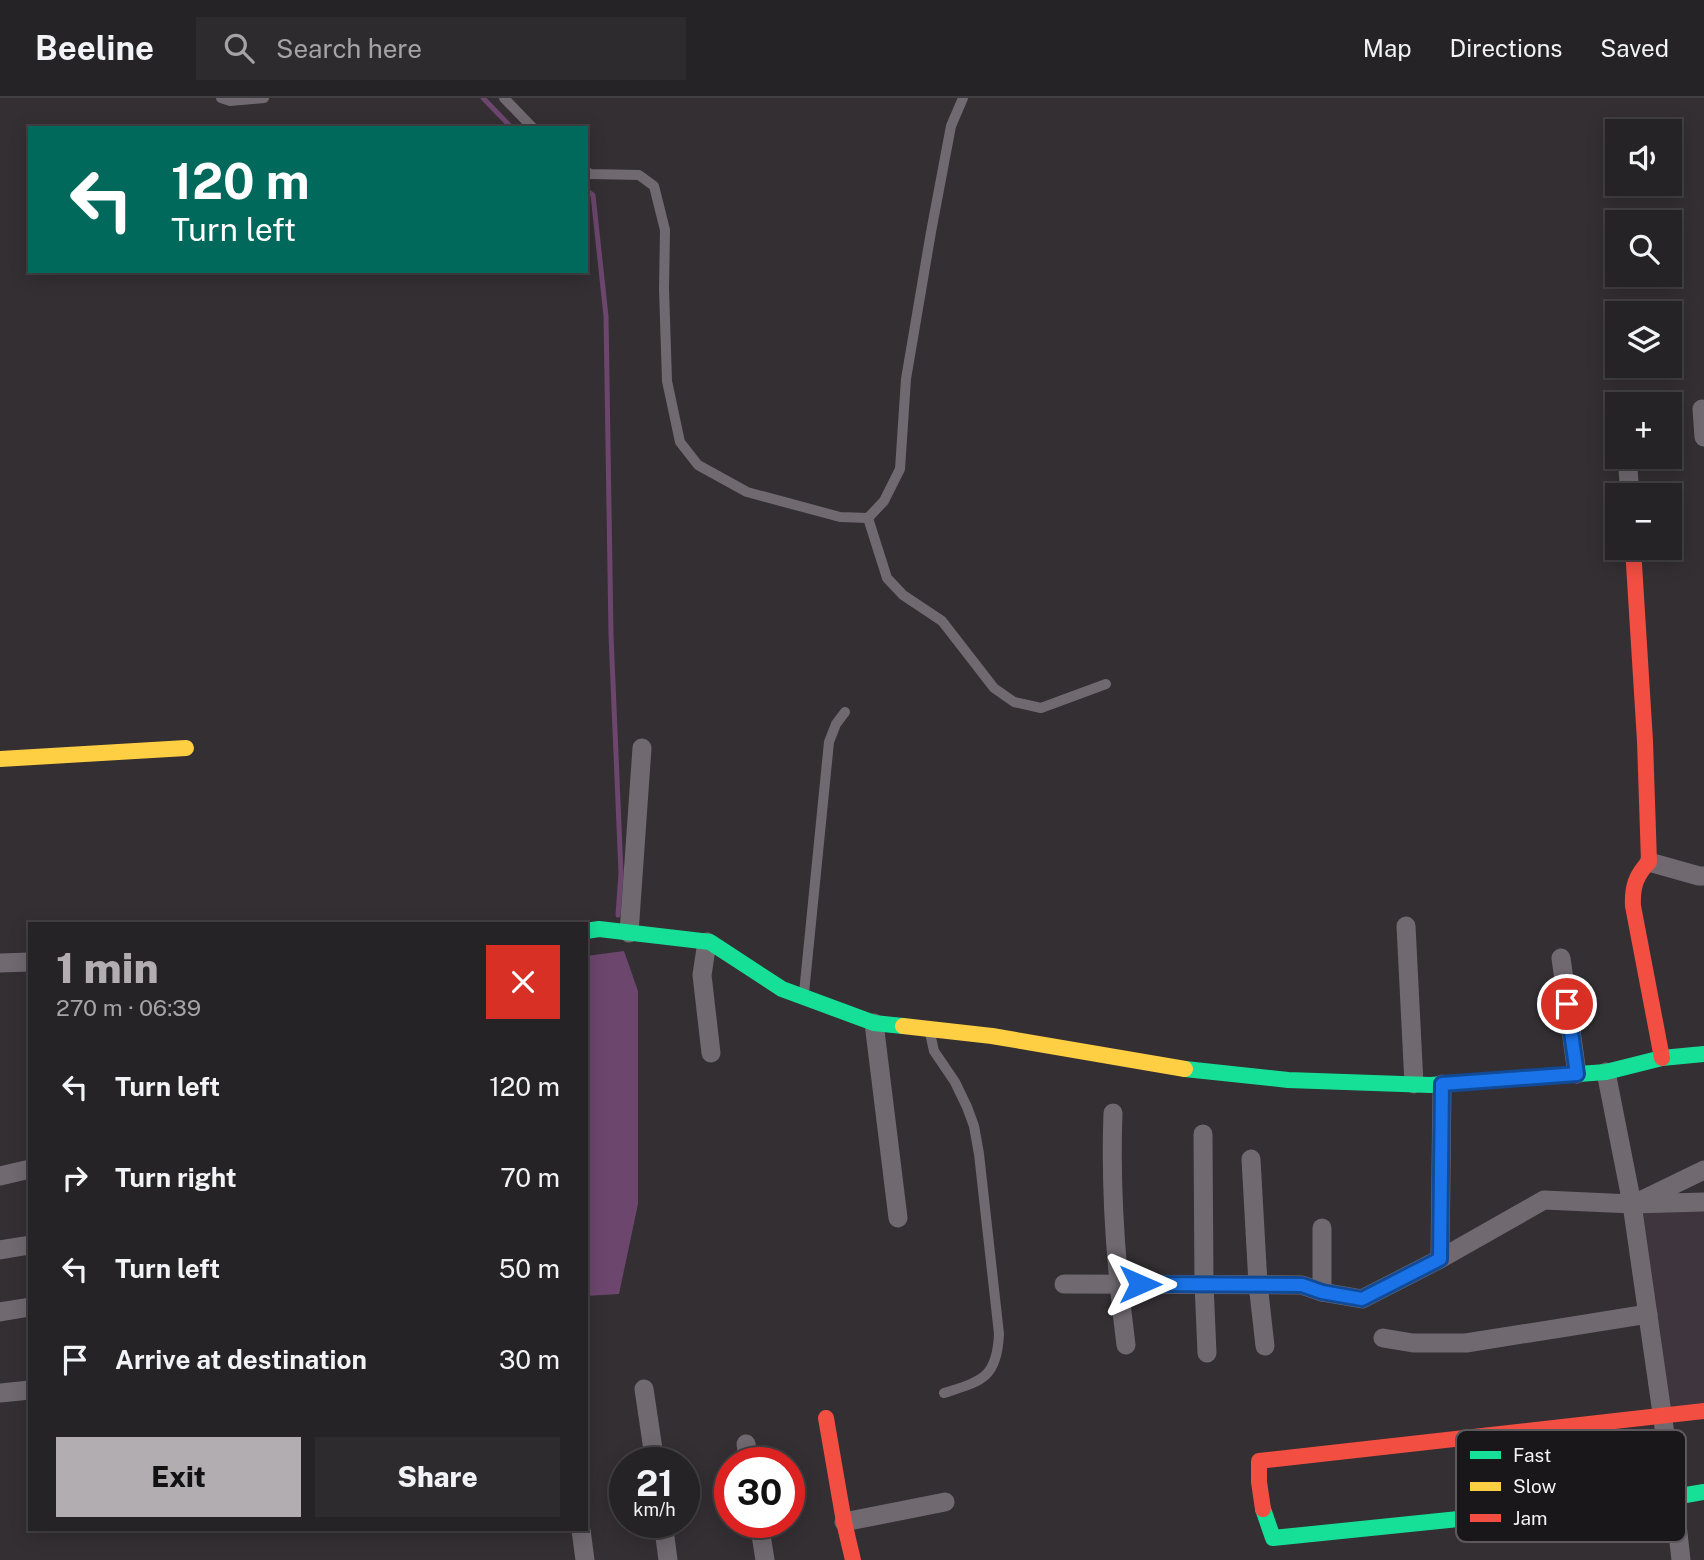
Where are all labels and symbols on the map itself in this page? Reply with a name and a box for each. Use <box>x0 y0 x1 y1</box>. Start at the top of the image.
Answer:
pin <box>1537 974 1597 1034</box>
position arrow <box>1103 1247 1177 1321</box>
legend <box>1456 1430 1686 1542</box>
text: Fast <box>1513 1444 1551 1466</box>
speed limit sign: 30 <box>714 1447 805 1538</box>
text: Slow <box>1513 1475 1557 1497</box>
text: Jam <box>1513 1507 1547 1529</box>

